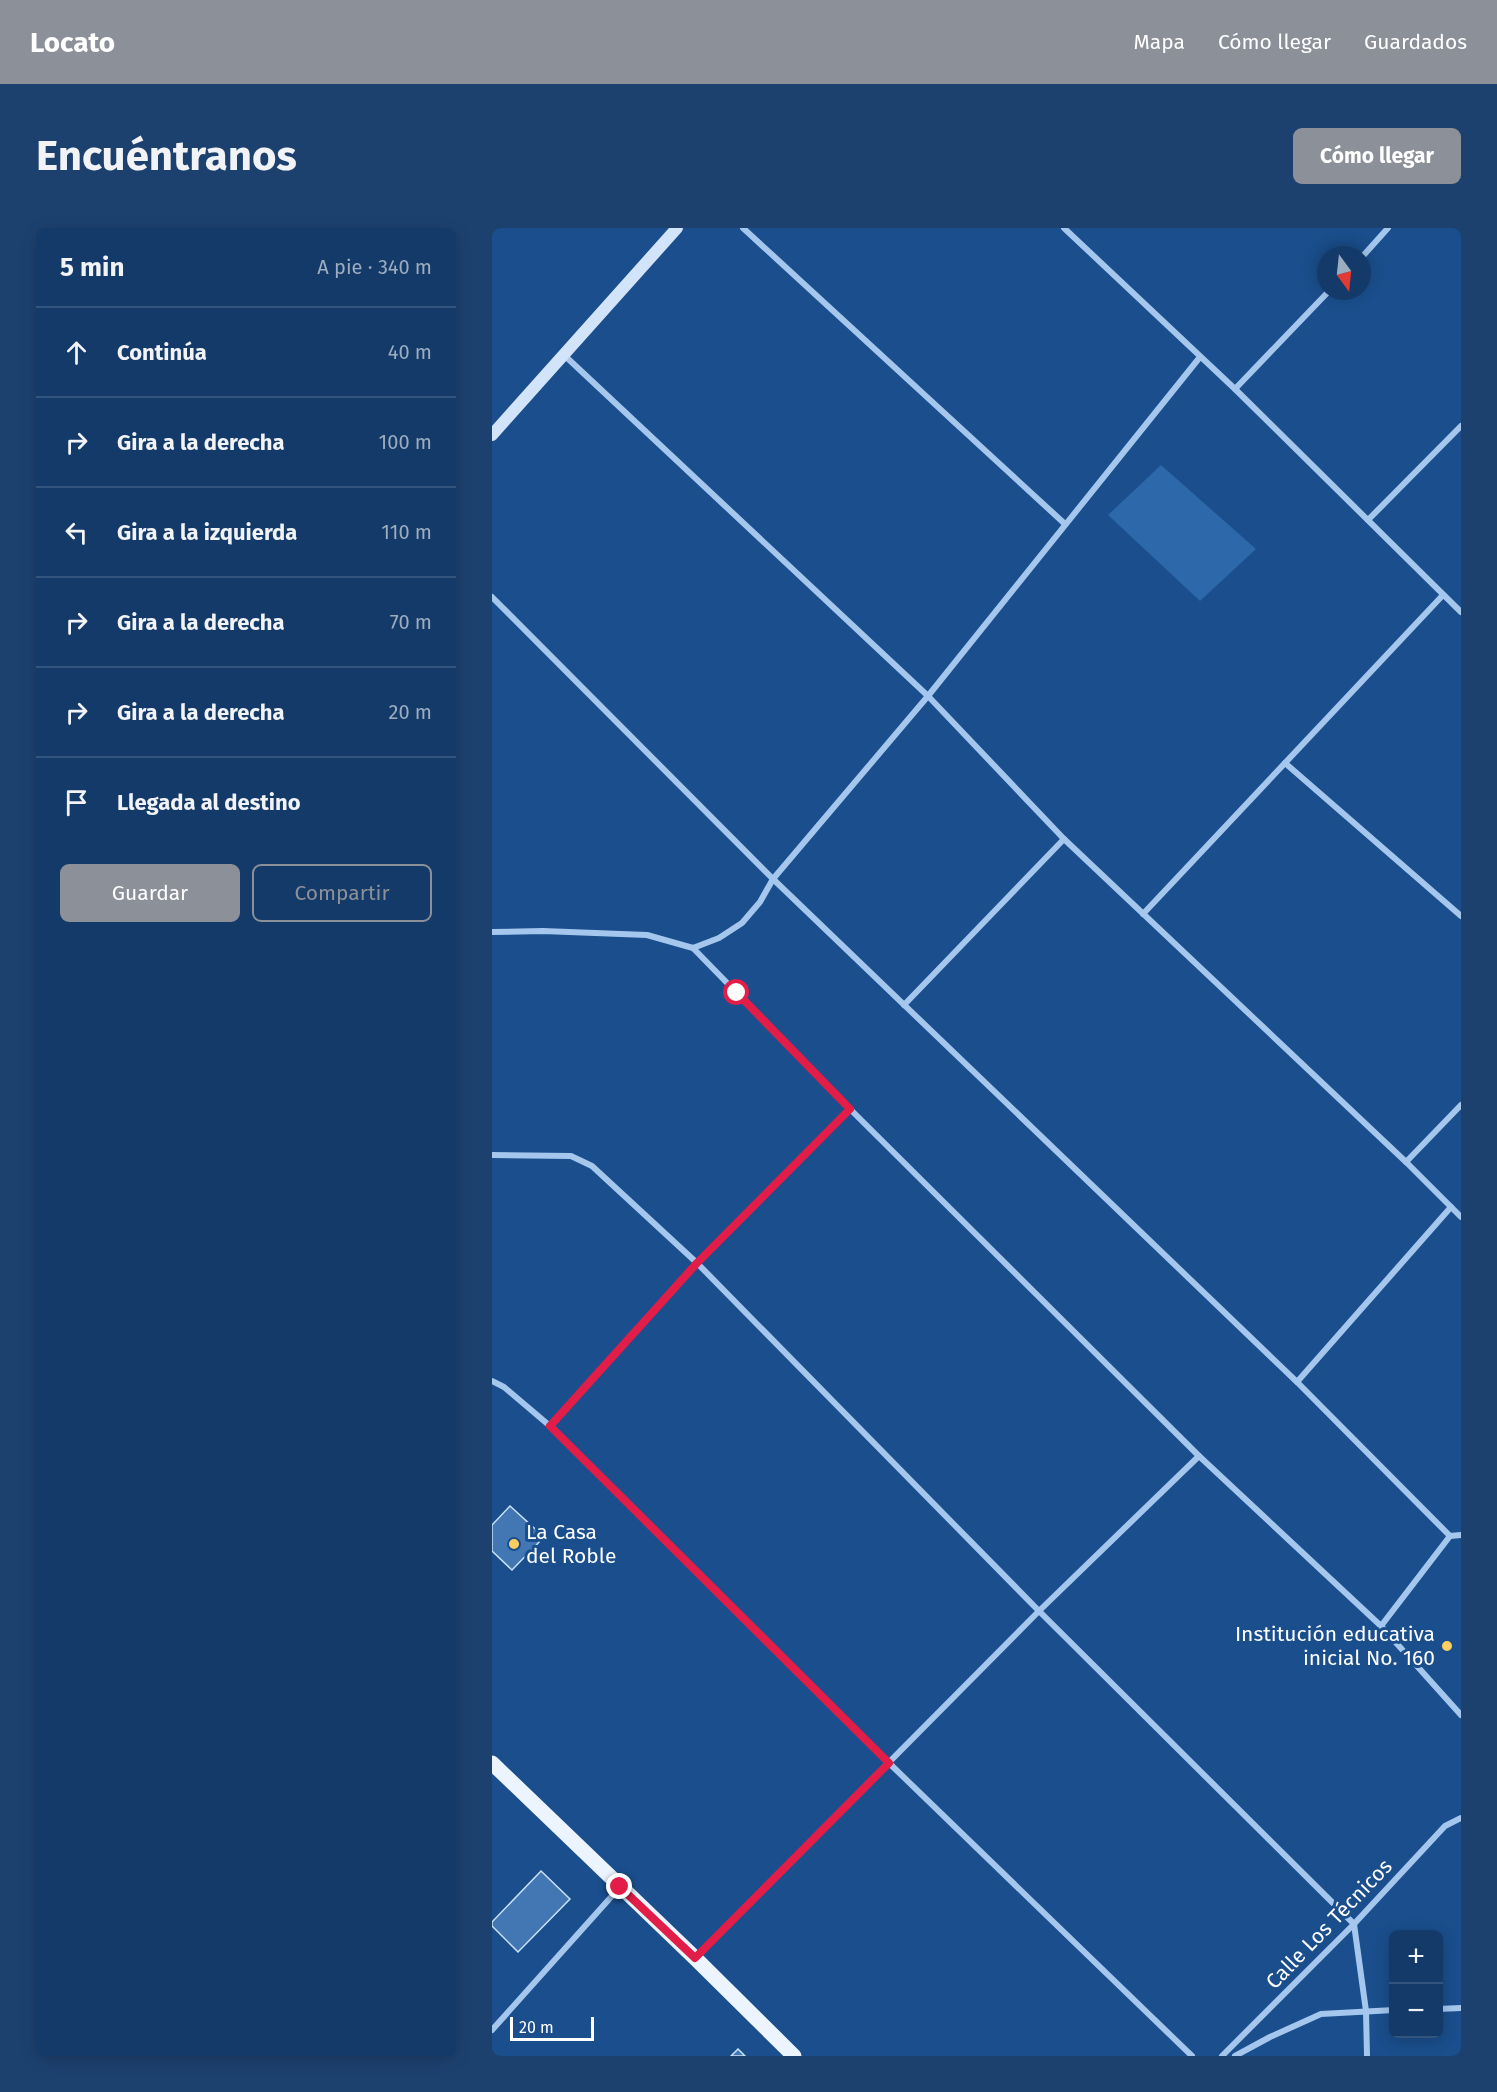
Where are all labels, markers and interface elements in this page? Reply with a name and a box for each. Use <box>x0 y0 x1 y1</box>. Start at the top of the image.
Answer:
text: Locato <box>30 26 115 59</box>
text: Mapa <box>1133 29 1185 55</box>
text: Cómo llegar <box>1218 29 1331 55</box>
text: Guardados <box>1364 29 1467 55</box>
button: Cómo llegar <box>1293 128 1461 184</box>
text: Encuéntranos <box>36 131 297 181</box>
north arrow <box>1317 246 1371 300</box>
text: 5 min <box>60 252 124 283</box>
text: A pie · 340 m <box>317 255 432 279</box>
icon: ahead <box>60 336 93 369</box>
text: Continúa <box>117 339 207 366</box>
text: 40 m <box>388 340 432 364</box>
icon: right <box>60 426 93 459</box>
text: Gira a la derecha <box>117 429 285 456</box>
text: 100 m <box>379 430 432 454</box>
icon: left <box>60 516 93 549</box>
text: Gira a la izquierda <box>117 519 297 546</box>
text: 110 m <box>381 520 432 544</box>
icon: right <box>60 606 93 639</box>
text: Gira a la derecha <box>117 609 285 636</box>
text: 70 m <box>390 610 432 634</box>
icon: right <box>60 696 93 729</box>
text: Gira a la derecha <box>117 699 285 726</box>
text: 20 m <box>389 700 432 724</box>
icon: arrive <box>60 786 93 819</box>
text: Llegada al destino <box>117 789 301 816</box>
button: Guardar <box>60 864 240 922</box>
button: Compartir <box>252 864 432 922</box>
route start <box>723 979 749 1005</box>
place label: La Casa del Roble <box>526 1519 616 1569</box>
marker: La Casa del Roble <box>507 1537 521 1551</box>
place label: Institución educativa inicial No. 160 <box>1235 1621 1435 1671</box>
marker: Institución educativa inicial No. 160 <box>1440 1639 1454 1653</box>
street label: Calle Los Técnicos <box>1260 1853 1398 1994</box>
route end <box>606 1873 632 1899</box>
map controls <box>1389 1930 1443 2038</box>
button: + <box>1389 1930 1443 1984</box>
button: − <box>1389 1984 1443 2038</box>
scale bar <box>510 2014 594 2042</box>
text: 20 m <box>519 2018 554 2037</box>

